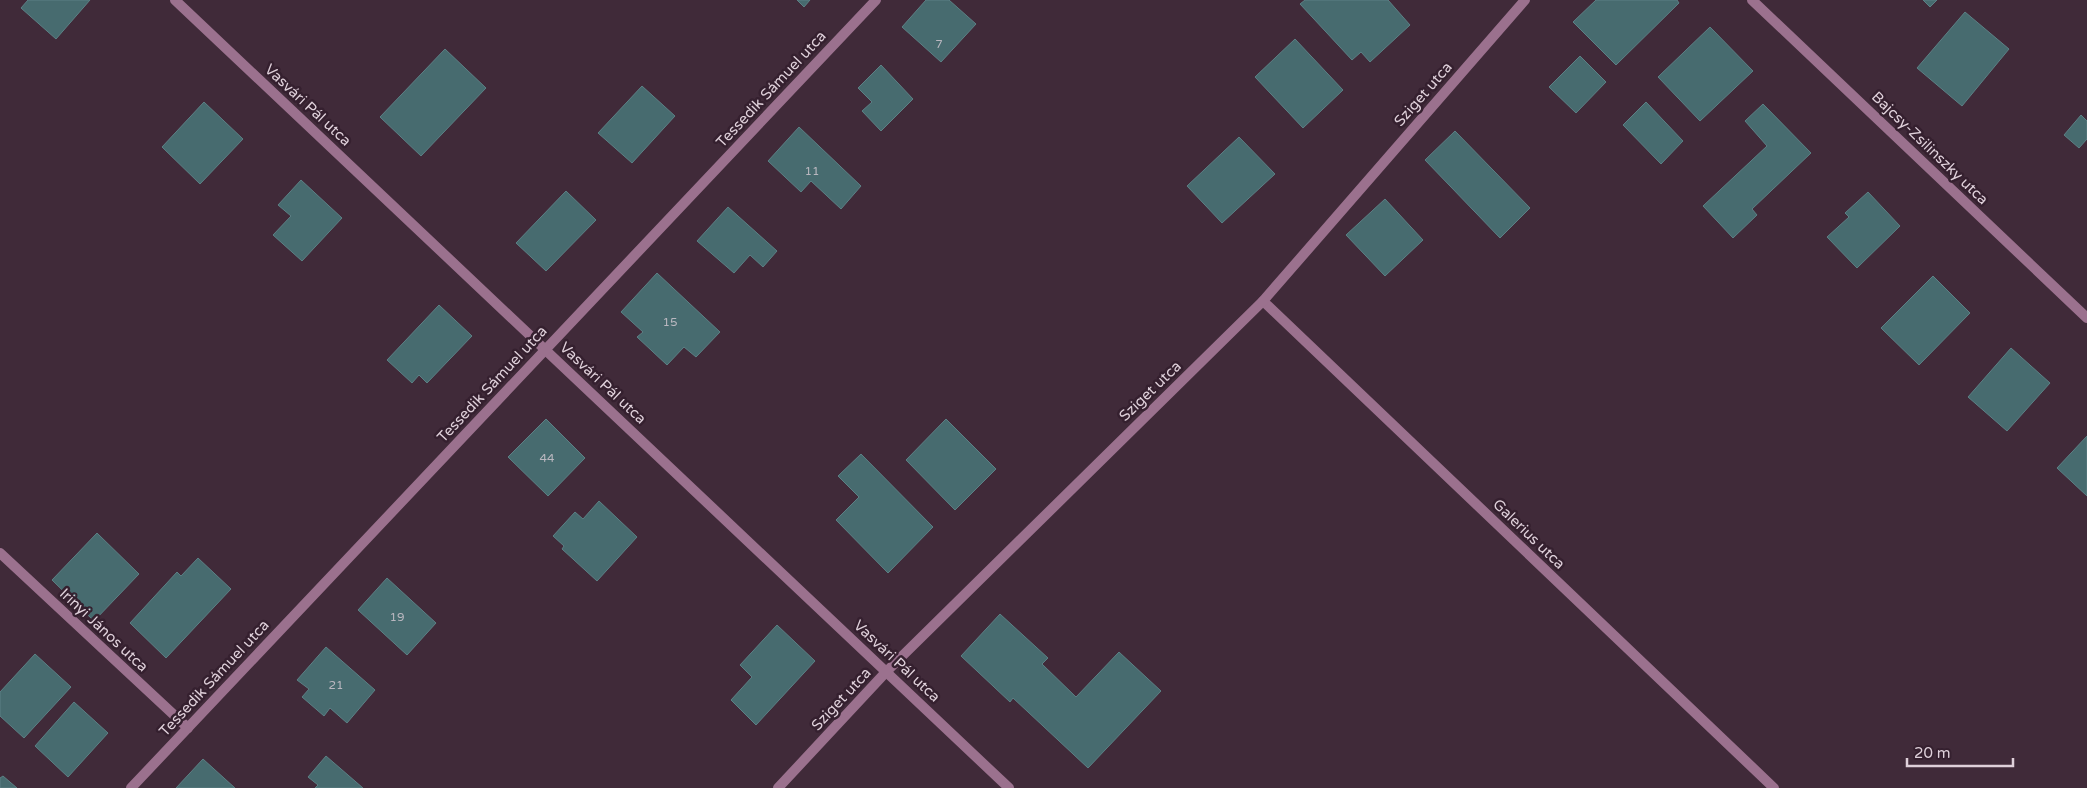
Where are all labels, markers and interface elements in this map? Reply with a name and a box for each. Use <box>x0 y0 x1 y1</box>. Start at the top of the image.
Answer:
street label: Tessedik Sámuel utca <box>712 27 830 151</box>
house number: 7 <box>935 37 943 51</box>
street label: Sziget utca <box>1390 58 1456 130</box>
street label: Vasvári Pál utca <box>261 60 355 150</box>
street label: Bajcsy-Zsilinszky utca <box>1868 88 1992 208</box>
house number: 11 <box>804 164 820 178</box>
house number: 15 <box>662 315 678 329</box>
street label: Tessedik Sámuel utca <box>433 322 551 446</box>
street label: Vasvári Pál utca <box>556 338 650 428</box>
street label: Sziget utca <box>1115 357 1185 425</box>
house number: 44 <box>539 451 555 465</box>
street label: Galerius utca <box>1489 495 1569 573</box>
street label: Irinyi János utca <box>56 584 152 676</box>
house number: 19 <box>389 610 405 624</box>
street label: Tessedik Sámuel utca <box>155 616 273 740</box>
street label: Vasvári Pál utca <box>850 616 944 706</box>
street label: Sziget utca <box>807 664 875 734</box>
house number: 21 <box>328 678 344 692</box>
scale bar <box>1907 736 2013 768</box>
text: 20 m <box>1914 744 1951 762</box>

